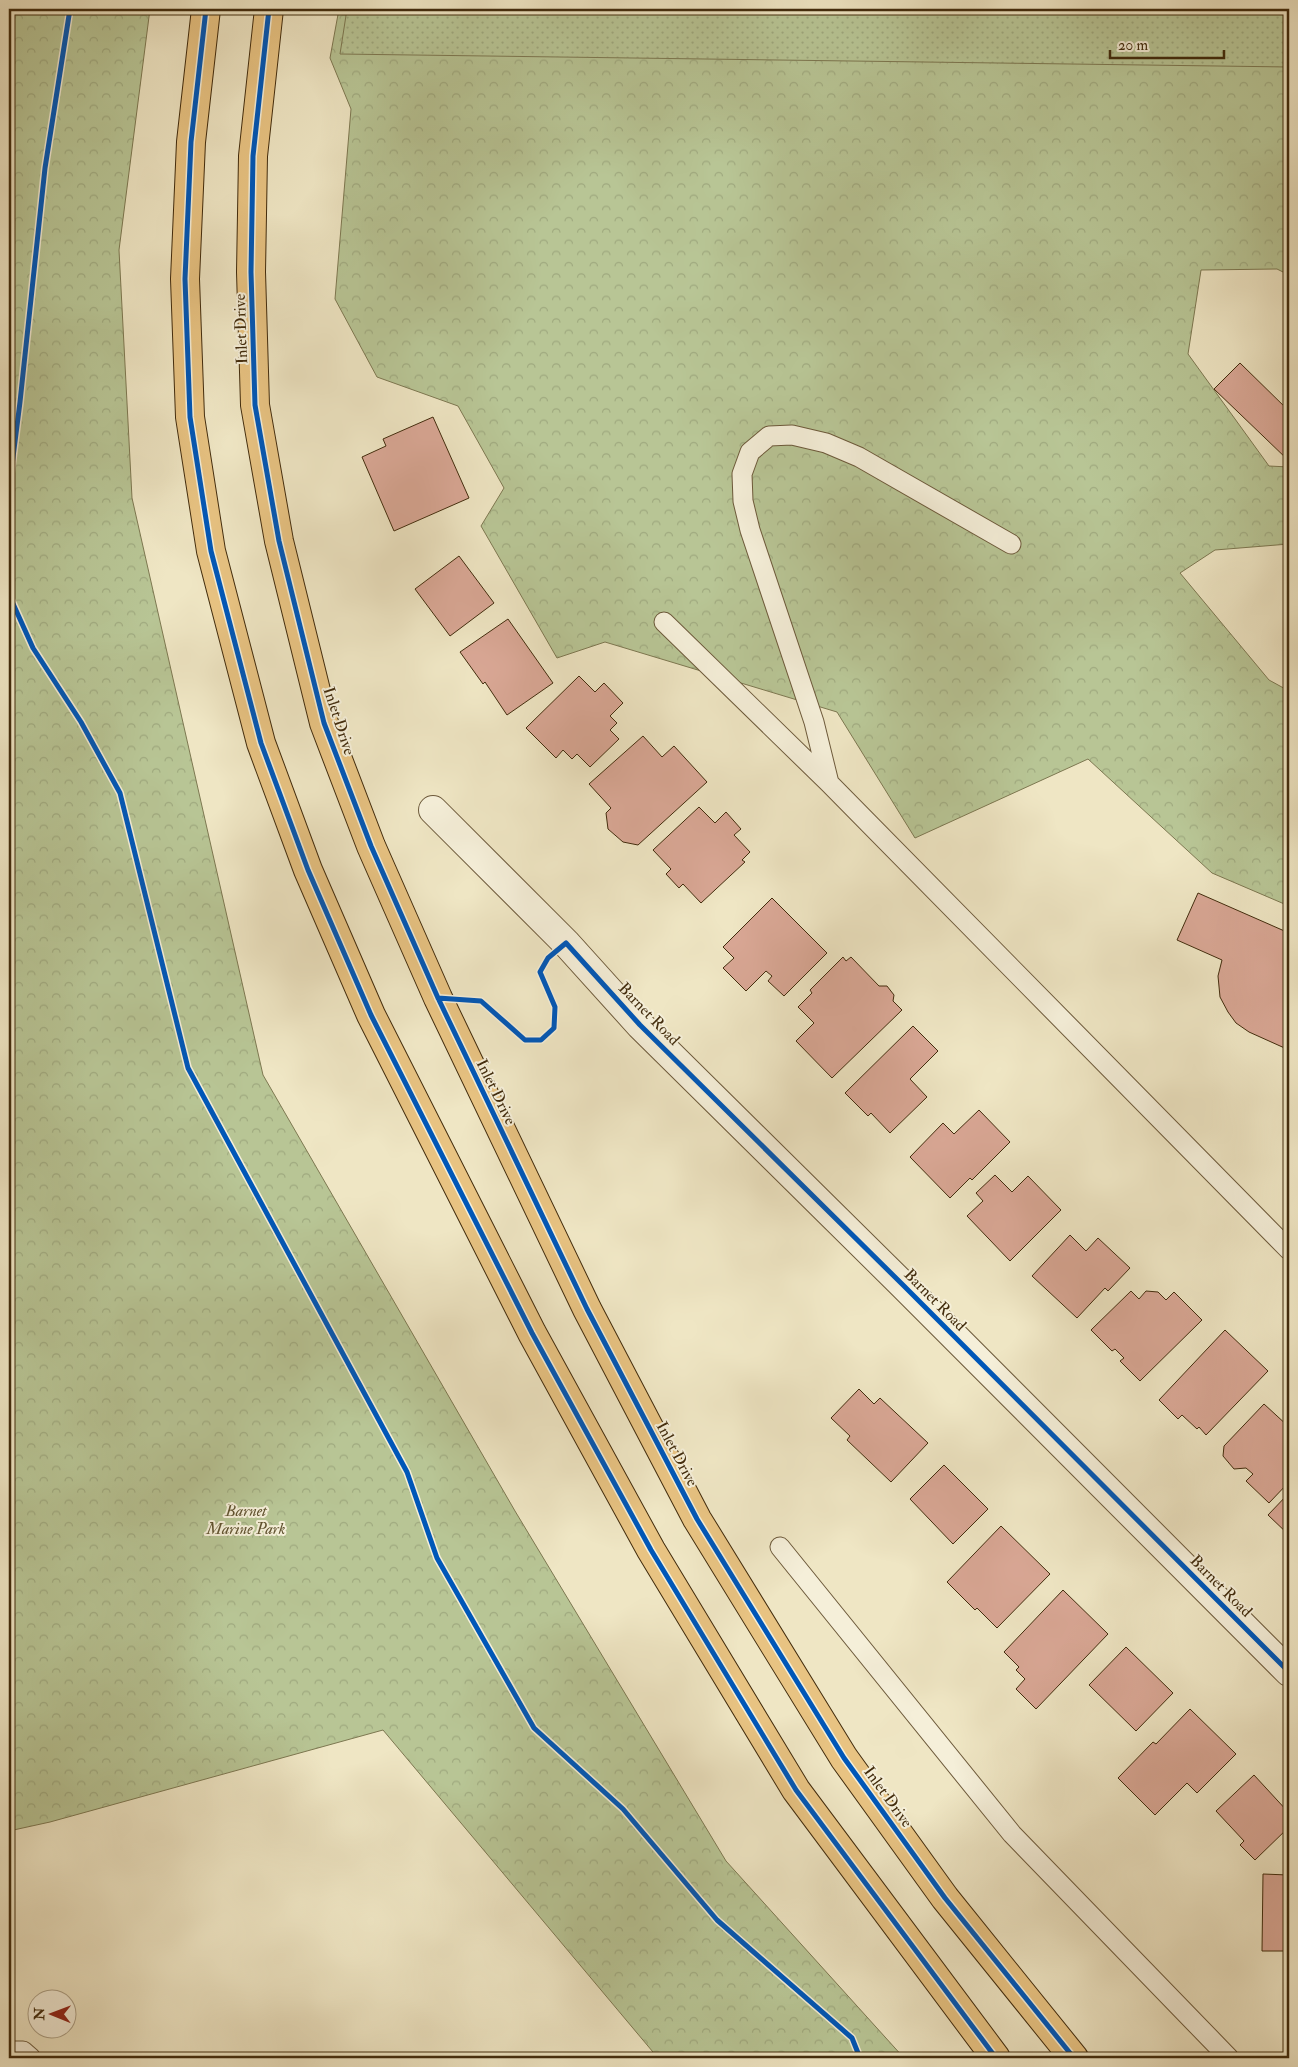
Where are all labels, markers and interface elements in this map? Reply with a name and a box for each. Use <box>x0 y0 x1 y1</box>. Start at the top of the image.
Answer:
scale bar <box>1110 28 1224 60</box>
text: 20 m <box>1118 36 1148 55</box>
street label: Inlet Drive <box>230 293 252 365</box>
street label: Inlet Drive <box>319 684 360 758</box>
street label: Barnet Road <box>614 978 684 1050</box>
street label: Inlet Drive <box>472 1056 521 1128</box>
street label: Barnet Road <box>900 1265 970 1335</box>
street label: Inlet Drive <box>652 1418 703 1490</box>
park label: Barnet Marine Park <box>206 1501 286 1539</box>
street label: Barnet Road <box>1186 1551 1256 1621</box>
street label: Inlet Drive <box>859 1763 917 1832</box>
north arrow <box>28 1990 78 2040</box>
text: N <box>31 2007 48 2021</box>

